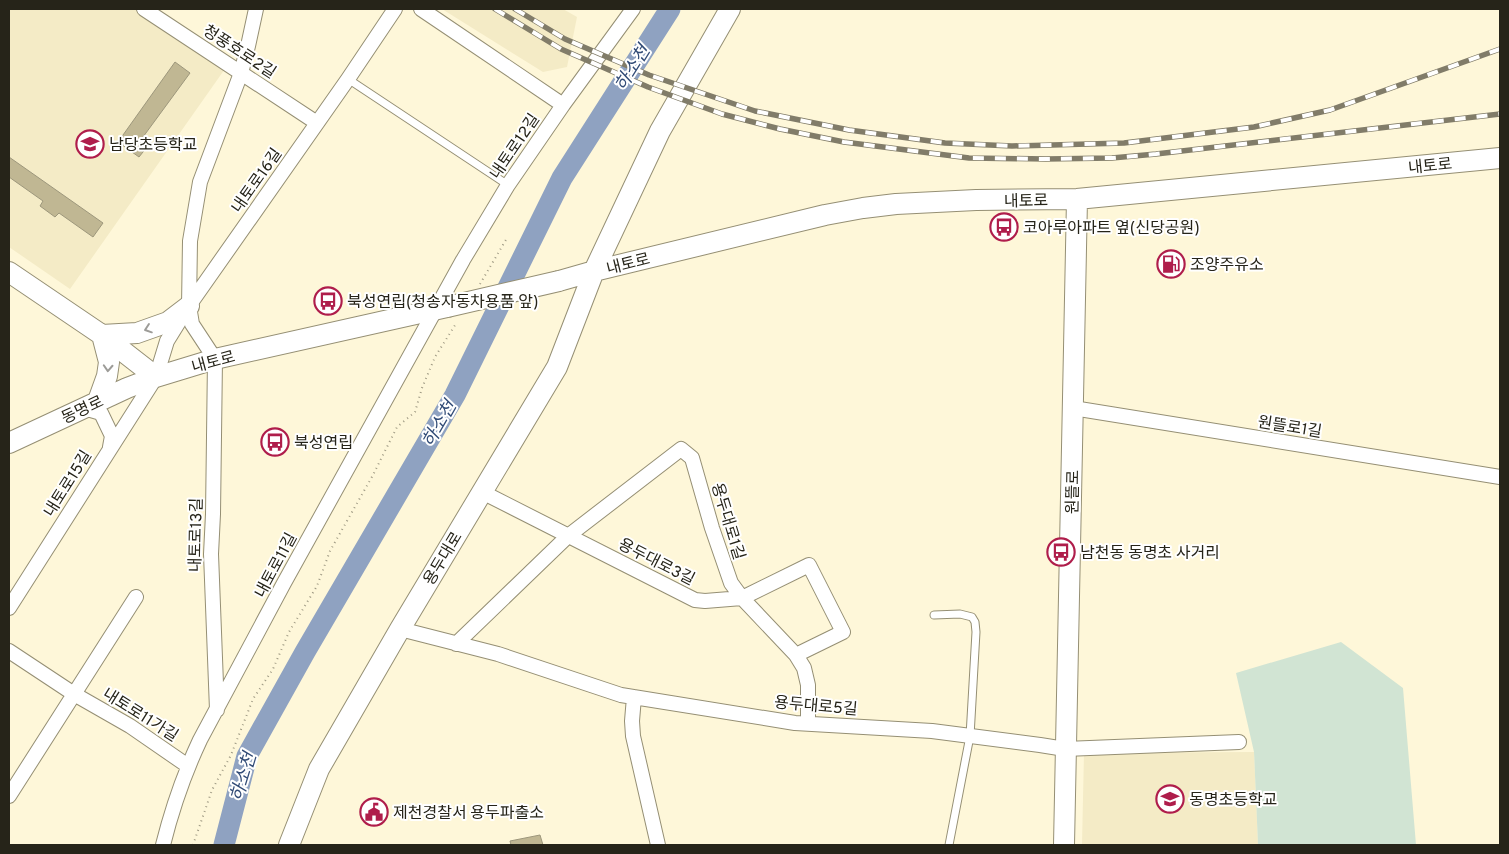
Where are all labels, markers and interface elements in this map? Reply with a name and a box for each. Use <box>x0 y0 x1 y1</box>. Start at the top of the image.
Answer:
street label: 청풍호로2길 <box>198 22 279 84</box>
water label: 하소천 <box>610 40 657 96</box>
street label: 내토로12길 <box>486 111 545 184</box>
school or university icon: 남당초등학교 <box>75 129 105 159</box>
place label: 남당초등학교 <box>109 136 197 156</box>
street label: 내토로16길 <box>228 145 287 217</box>
street label: 내토로 <box>1407 155 1453 179</box>
street label: 내토로 <box>1004 192 1049 212</box>
bus stop icon: 코아루아파트 옆(신당공원) <box>989 212 1019 242</box>
place label: 코아루아파트 옆(신당공원) <box>1023 219 1200 239</box>
fuel station icon: 조양주유소 <box>1156 249 1186 279</box>
street label: 내토로 <box>605 250 653 280</box>
place label: 조양주유소 <box>1190 256 1264 276</box>
bus stop icon: 북성연립(청송자동차용품 앞) <box>313 286 343 316</box>
place label: 북성연립(청송자동차용품 앞) <box>347 293 538 313</box>
one-way arrow <box>145 323 153 333</box>
street label: 내토로 <box>190 347 238 378</box>
one-way arrow <box>102 365 113 373</box>
street label: 동명로 <box>59 392 107 429</box>
water label: 하소천 <box>418 395 464 452</box>
street label: 원뜰로1길 <box>1256 413 1323 443</box>
bus stop icon: 북성연립 <box>260 427 290 457</box>
place label: 북성연립 <box>294 434 353 454</box>
street label: 내토로15길 <box>40 447 97 521</box>
street label: 원뜰로 <box>1064 470 1084 514</box>
street label: 용두대로1길 <box>706 481 748 563</box>
street label: 내토로13길 <box>186 498 208 572</box>
street label: 용두대로 <box>420 528 468 589</box>
street label: 내토로11길 <box>251 530 302 602</box>
street label: 용두대로3길 <box>614 535 698 591</box>
bus stop icon: 남천동 동명초 사거리 <box>1046 537 1076 567</box>
place label: 남천동 동명초 사거리 <box>1080 544 1220 564</box>
street label: 내토로11가길 <box>98 685 182 747</box>
street label: 용두대로5길 <box>773 693 858 721</box>
water label: 하소천 <box>226 748 263 805</box>
school or university icon: 동명초등학교 <box>1155 784 1185 814</box>
place label: 동명초등학교 <box>1189 791 1277 811</box>
public building icon: 제천경찰서 용두파출소 <box>359 797 389 827</box>
place label: 제천경찰서 용두파출소 <box>393 804 544 824</box>

